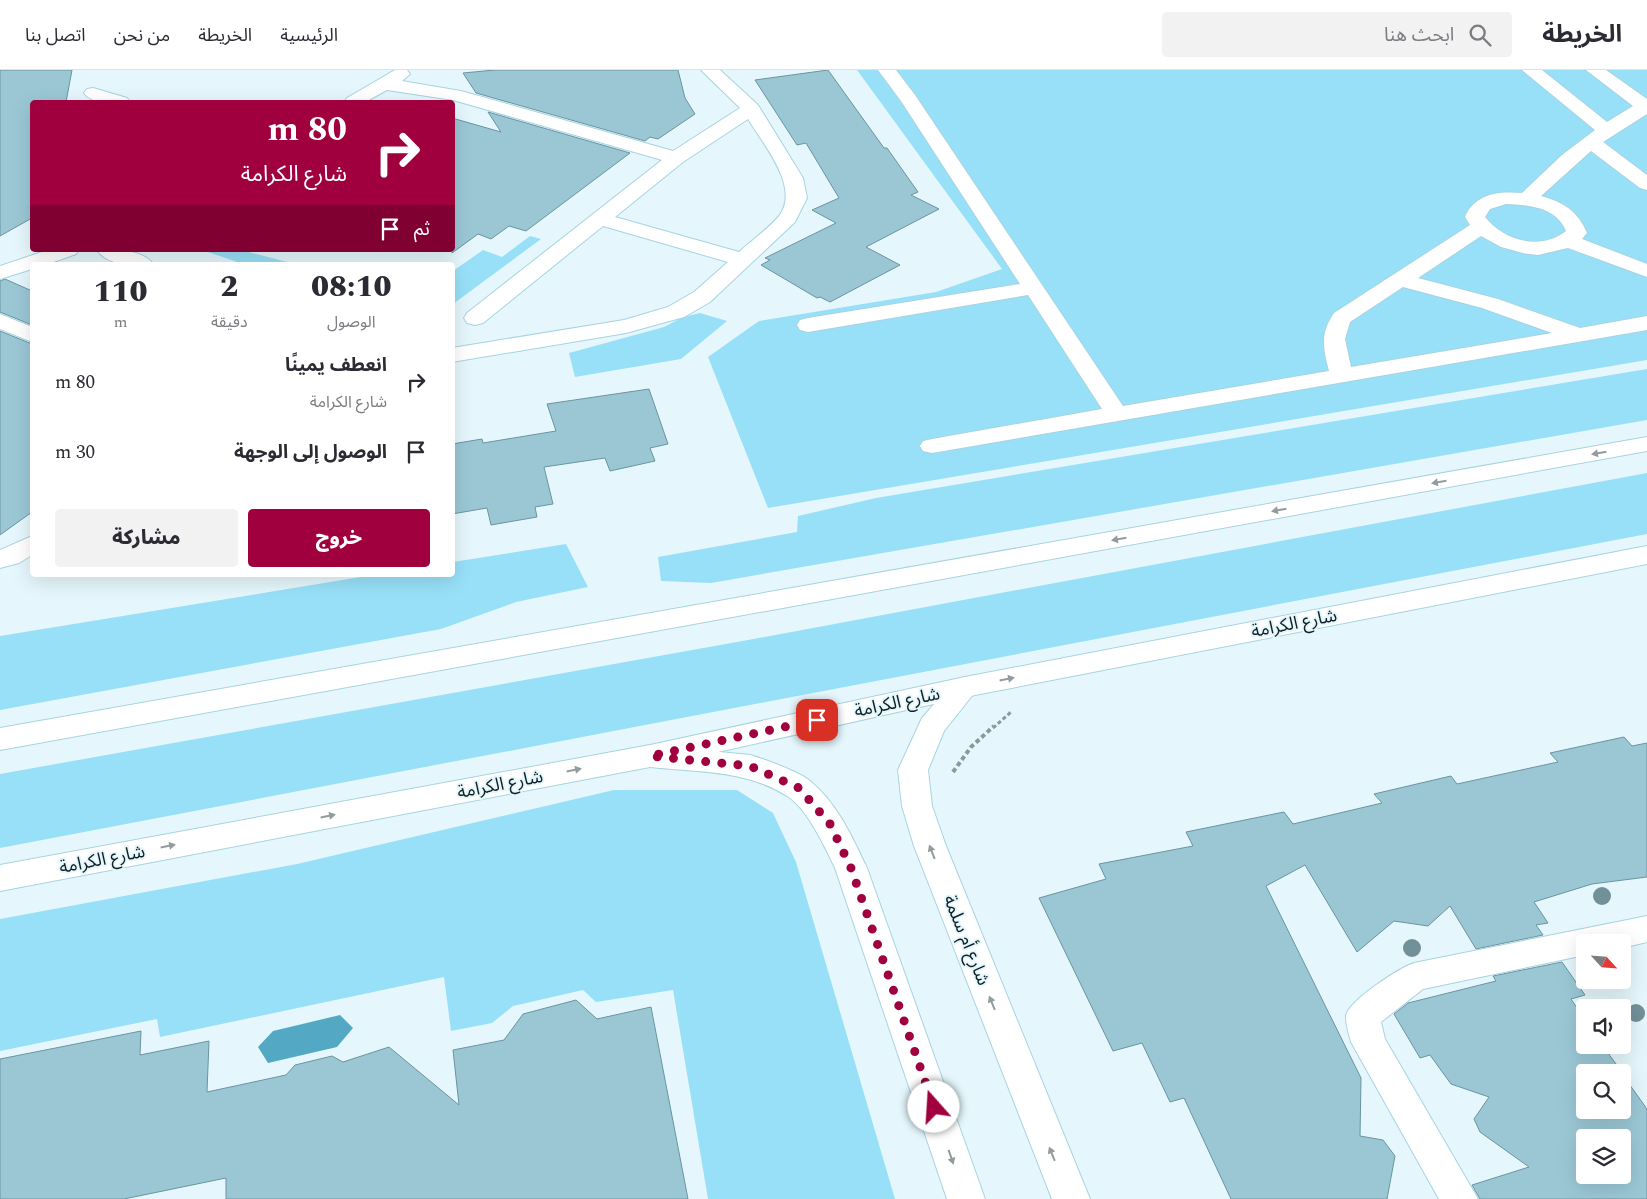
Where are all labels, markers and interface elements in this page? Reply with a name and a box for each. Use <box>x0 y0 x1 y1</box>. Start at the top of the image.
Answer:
search box <box>1162 12 1512 57</box>
text: الخريطة <box>1542 17 1622 53</box>
text: ابحث هنا <box>1384 21 1454 50</box>
icon: search <box>1466 21 1494 49</box>
text: اتصل بنا <box>25 22 86 49</box>
text: من نحن <box>114 22 170 49</box>
text: الخريطة <box>198 22 252 49</box>
text: الرئيسية <box>280 22 338 49</box>
text: 80 m <box>267 103 347 156</box>
icon: right <box>365 120 430 185</box>
text: شارع الكرامة <box>241 158 347 191</box>
icon: arrive <box>376 215 404 243</box>
text: ثم <box>414 215 430 244</box>
text: 2 <box>220 264 238 310</box>
text: 08:10 <box>311 264 391 310</box>
text: 110 <box>94 269 148 315</box>
text: m <box>114 310 127 334</box>
text: دقيقة <box>211 310 248 334</box>
text: الوصول <box>327 310 376 334</box>
text: انعطف يمينًا <box>285 351 387 380</box>
text: 80 m <box>55 368 95 397</box>
icon: right <box>402 368 430 396</box>
text: شارع الكرامة <box>310 390 387 414</box>
text: 30 m <box>55 438 95 467</box>
text: الوصول إلى الوجهة <box>234 438 387 467</box>
icon: arrive <box>402 438 430 466</box>
one-way arrow <box>1591 449 1607 457</box>
one-way arrow <box>1431 478 1447 486</box>
one-way arrow <box>1271 507 1287 515</box>
button: مشاركة <box>55 509 238 567</box>
button: خروج <box>248 509 430 567</box>
one-way arrow <box>1111 535 1127 543</box>
street label: شارع الكرامة <box>1249 602 1339 645</box>
one-way arrow <box>999 675 1015 683</box>
street label: شارع الكرامة <box>852 680 942 725</box>
pin <box>796 699 838 741</box>
icon: arrive <box>803 706 831 734</box>
street label: شارع الكرامة <box>455 763 545 806</box>
one-way arrow <box>566 766 582 774</box>
one-way arrow <box>320 812 336 820</box>
street label: شارع الكرامة <box>57 838 147 881</box>
one-way arrow <box>161 842 177 850</box>
one-way arrow <box>928 845 936 859</box>
street label: شارع أم سلمة <box>936 891 997 990</box>
north arrow <box>1576 934 1631 989</box>
map controls <box>1576 934 1631 1184</box>
one-way arrow <box>988 996 996 1010</box>
button: sound <box>1576 999 1631 1054</box>
button: search <box>1576 1064 1631 1119</box>
position arrow <box>907 1080 959 1132</box>
button: layers <box>1576 1129 1631 1184</box>
one-way arrow <box>1048 1147 1056 1161</box>
one-way arrow <box>948 1149 955 1164</box>

